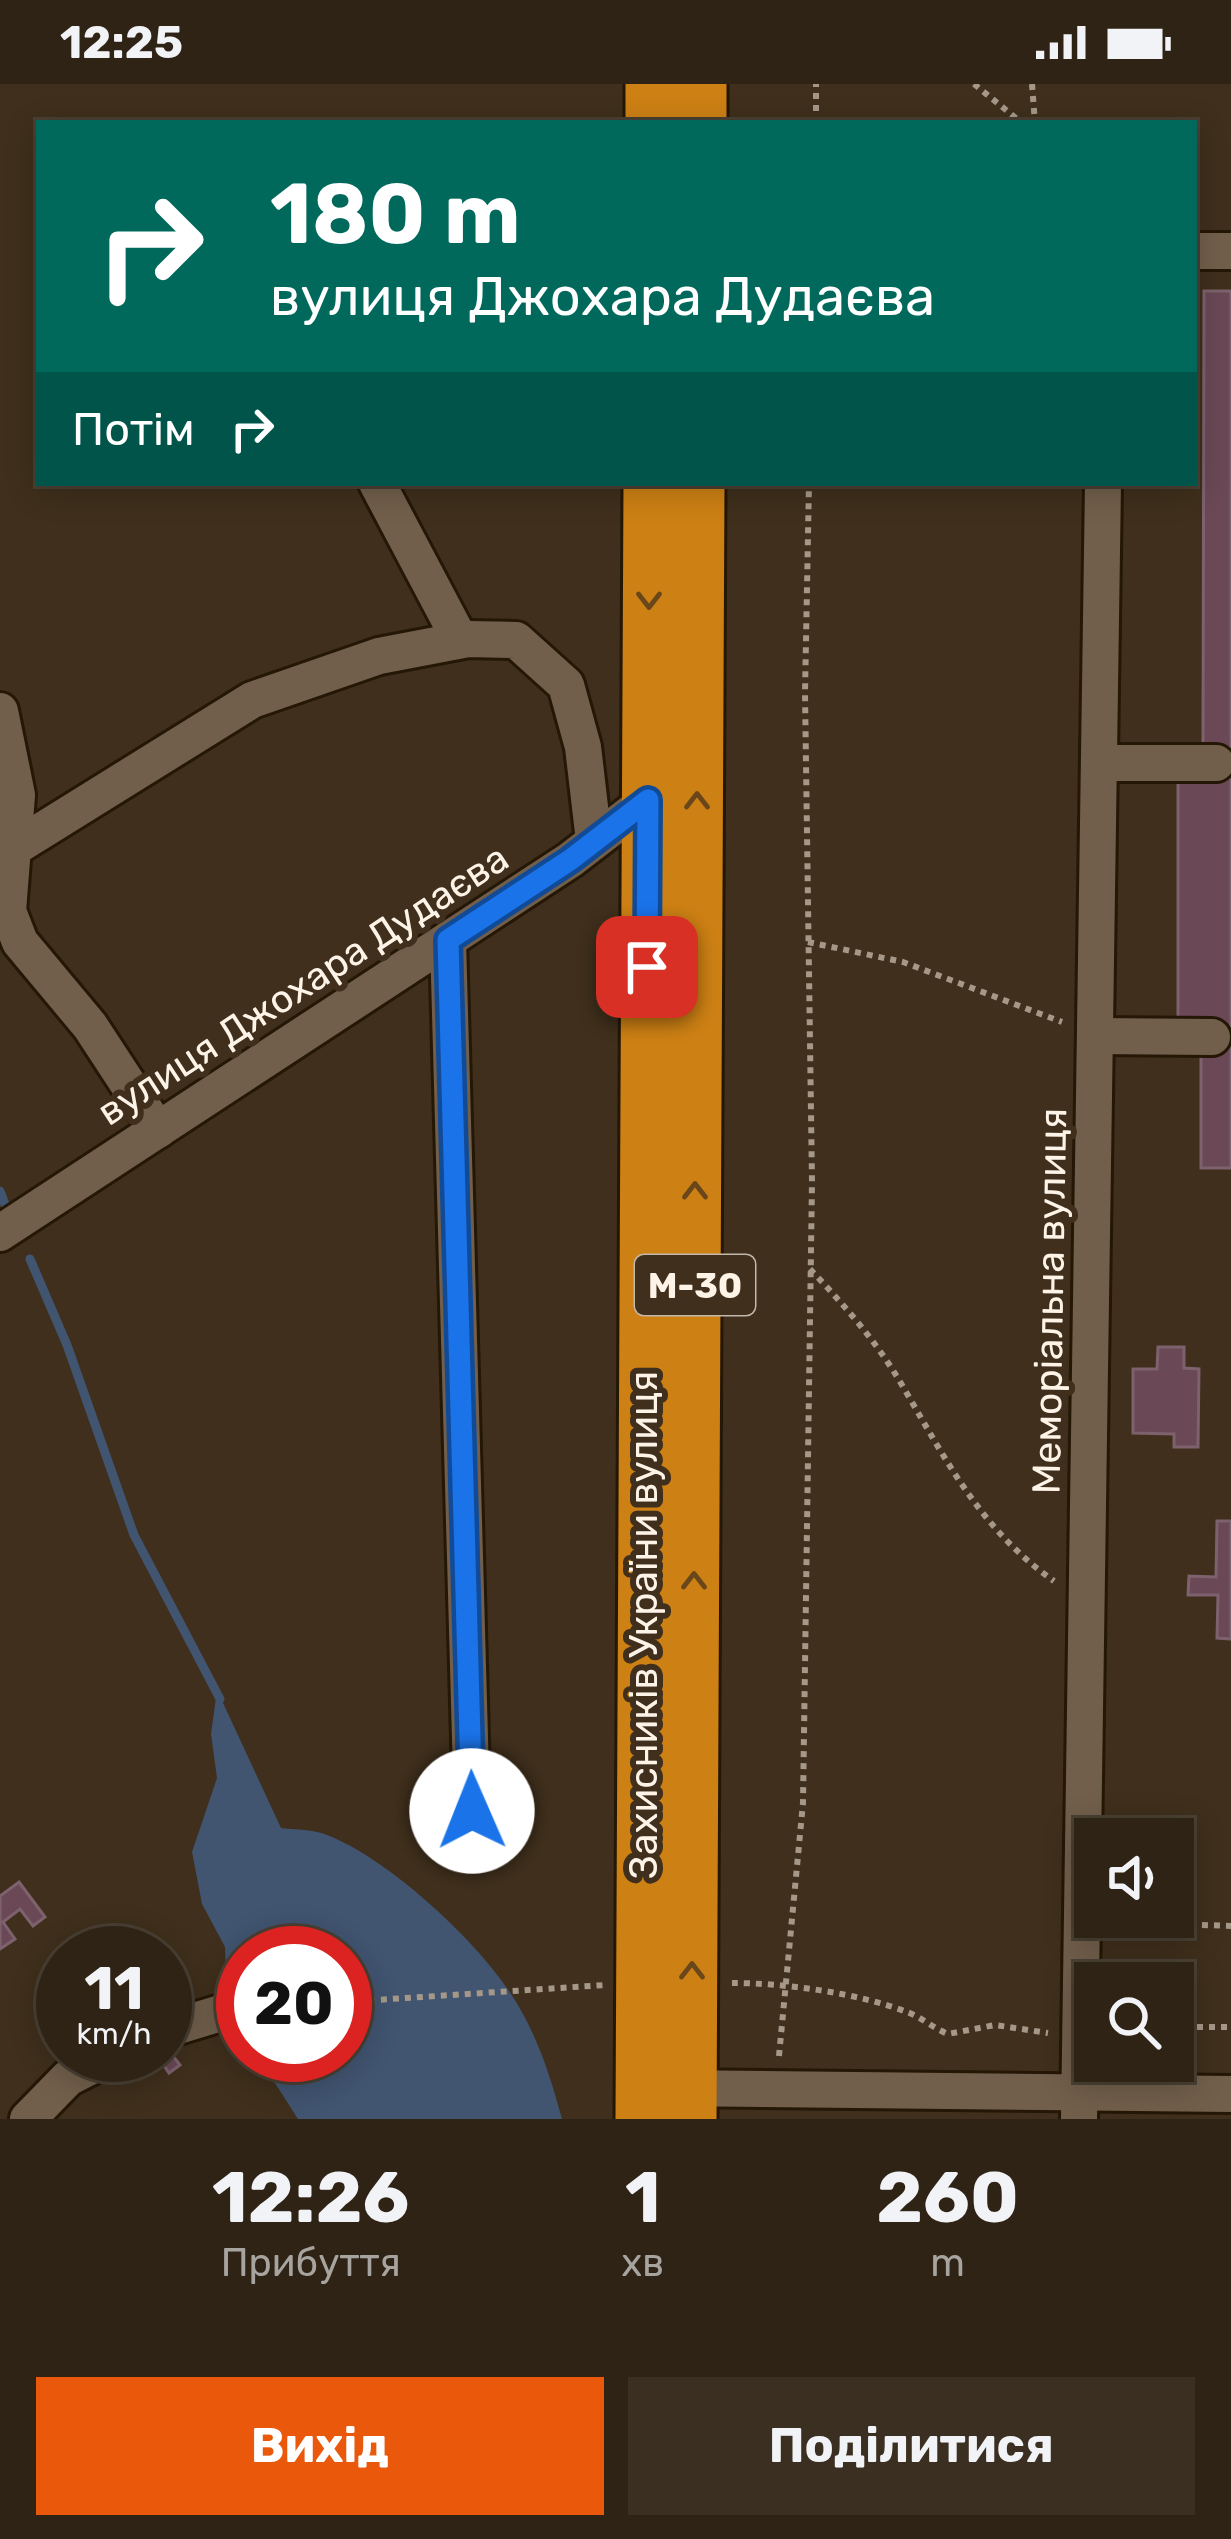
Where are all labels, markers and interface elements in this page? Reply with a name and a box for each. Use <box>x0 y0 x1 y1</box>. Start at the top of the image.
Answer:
text: 12:25 <box>60 16 183 69</box>
text: 180 m <box>270 164 521 264</box>
icon: right <box>72 168 228 324</box>
text: вулиця Джохара Дудаєва <box>270 265 935 329</box>
icon: right <box>219 396 285 462</box>
text: Потім <box>72 403 195 456</box>
one-way arrow <box>636 592 662 610</box>
one-way arrow <box>684 791 710 809</box>
street label: вулиця Джохара Дудаєва <box>89 835 517 1135</box>
pin <box>596 916 698 1018</box>
icon: arrive <box>614 934 680 1000</box>
street label: Меморіальна вулиця <box>1024 1107 1076 1495</box>
one-way arrow <box>682 1181 708 1200</box>
road number: М-30 <box>635 1255 755 1315</box>
street label: Захисників України вулиця <box>621 1371 667 1879</box>
one-way arrow <box>680 1571 706 1590</box>
position arrow <box>409 1748 535 1874</box>
map controls <box>1074 1818 1194 2082</box>
button: sound <box>1074 1818 1194 1938</box>
speed limit sign: 20 <box>216 1926 372 2082</box>
text: 11 <box>84 1953 144 2024</box>
one-way arrow <box>679 1961 705 1979</box>
button: search <box>1074 1962 1194 2082</box>
text: km/h <box>77 2016 151 2052</box>
text: 12:26 <box>212 2155 409 2240</box>
text: 1 <box>625 2155 661 2240</box>
text: 260 <box>876 2155 1019 2240</box>
text: Прибуття <box>221 2240 401 2286</box>
text: хв <box>621 2240 664 2286</box>
text: m <box>930 2240 965 2286</box>
button: Вихід <box>36 2377 604 2515</box>
button: Поділитися <box>628 2377 1195 2515</box>

